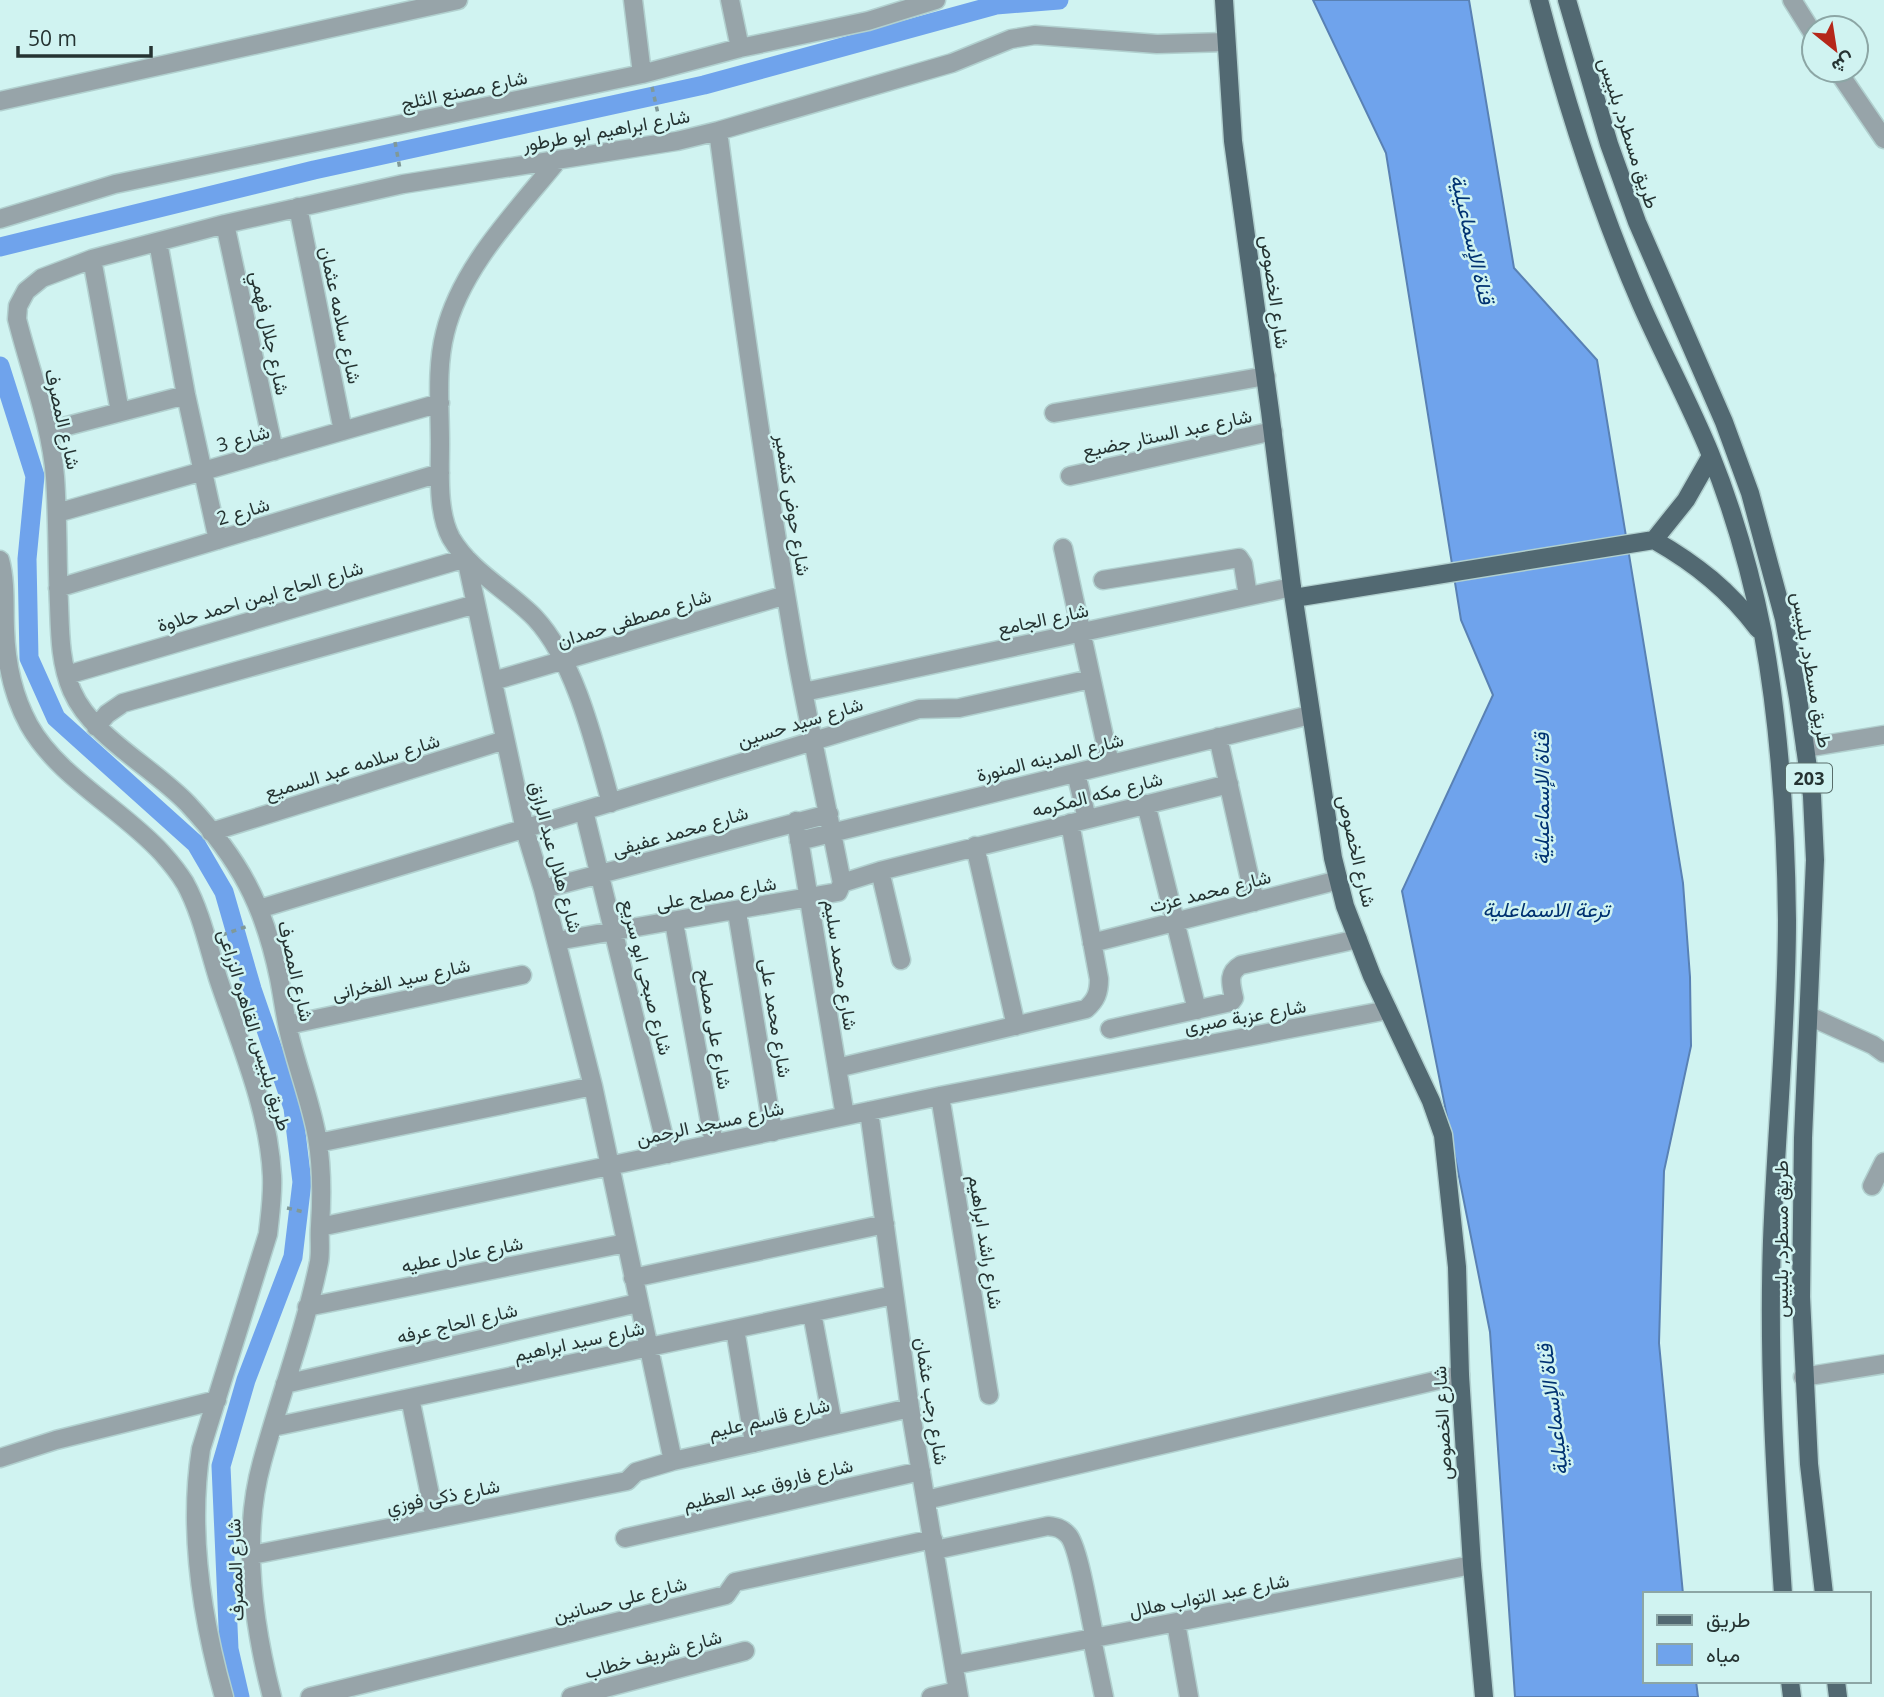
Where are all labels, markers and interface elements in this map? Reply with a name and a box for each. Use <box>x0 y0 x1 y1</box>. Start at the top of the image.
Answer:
scale bar <box>18 14 150 58</box>
north arrow <box>1800 14 1870 84</box>
text: 50 m <box>28 24 77 52</box>
text: ش <box>1827 47 1860 81</box>
street label: طريق مسطرد, بلبيس <box>1592 54 1666 212</box>
street label: شارع مصنع الثلج <box>398 64 530 117</box>
street label: شارع ابراهيم ابو طرطور <box>519 102 692 158</box>
water label: قناة الإسماعيلية <box>1444 172 1502 309</box>
street label: شارع الخصوص <box>1254 234 1296 351</box>
street label: شارع سلامه عثمان <box>314 244 368 386</box>
street label: شارع جلال فهمي <box>241 269 296 398</box>
street label: شارع المصرف <box>39 366 87 472</box>
street label: شارع عبد الستار جضيع <box>1080 402 1254 465</box>
street label: شارع 3 <box>213 418 273 458</box>
street label: شارع حوض كشمير <box>769 431 817 578</box>
street label: شارع 2 <box>213 491 273 531</box>
street label: شارع الحاج ايمن احمد حلاوة <box>154 554 366 638</box>
street label: شارع مصطفى حمدان <box>554 582 714 654</box>
street label: طريق مسطرد, بلبيس <box>1786 590 1838 750</box>
street label: شارع الجامع <box>995 597 1091 642</box>
street label: شارع سيد حسين <box>734 691 866 753</box>
street label: شارع المدينه المنورة <box>974 726 1126 788</box>
street label: شارع سلامه عبد السميع <box>261 727 443 806</box>
water label: قناة الإسماعيلية <box>1527 731 1556 865</box>
road number: 203 <box>1786 764 1832 792</box>
street label: شارع مكه المكرمه <box>1029 765 1165 823</box>
street label: شارع هلال عبد الرازق <box>523 778 589 936</box>
street label: شارع الخصوص <box>1331 792 1383 910</box>
street label: شارع محمد عفيفى <box>609 799 751 863</box>
street label: شارع محمد عزت <box>1146 863 1274 919</box>
street label: شارع مصلح على <box>654 870 778 917</box>
water label: ترعة الاسماعلية <box>1482 895 1612 923</box>
street label: شارع صبحى ابو سريع <box>614 896 679 1058</box>
street label: شارع محمد سليم <box>818 898 864 1032</box>
street label: شارع المصرف <box>272 918 320 1024</box>
street label: طريق بلبيس, القاهره الزراعى <box>212 926 298 1134</box>
street label: شارع سيد الفخرانى <box>330 952 472 1006</box>
street label: شارع محمد على <box>754 956 798 1080</box>
street label: شارع على مصلح <box>691 967 738 1091</box>
street label: شارع عزبة صبرى <box>1182 992 1308 1040</box>
street label: شارع مسجد الرحمن <box>634 1095 786 1151</box>
street label: طريق مسطرد, بلبيس <box>1768 1160 1794 1318</box>
street label: شارع راشد ابراهيم <box>963 1173 1009 1311</box>
street label: شارع عادل عطيه <box>399 1229 525 1279</box>
street label: شارع الحاج عرفه <box>394 1296 520 1350</box>
street label: شارع سيد ابراهيم <box>511 1314 647 1368</box>
street label: شارع رجب عثمان <box>909 1335 955 1467</box>
water label: قناة الإسماعيلية <box>1530 1340 1575 1477</box>
street label: شارع الخصوص <box>1426 1365 1458 1481</box>
street label: شارع قاسم عليم <box>706 1391 832 1445</box>
street label: شارع فاروق عبد العظيم <box>680 1452 856 1516</box>
street label: شارع ذكى فوزي <box>384 1472 502 1523</box>
street label: شارع المصرف <box>220 1518 250 1622</box>
street label: شارع عبد التواب هلال <box>1127 1567 1291 1623</box>
street label: شارع على حسانين <box>550 1570 690 1628</box>
legend <box>1643 1592 1870 1683</box>
text: طريق <box>1706 1605 1751 1633</box>
street label: شارع شريف خطاب <box>581 1623 725 1685</box>
text: مياه <box>1706 1640 1740 1668</box>

